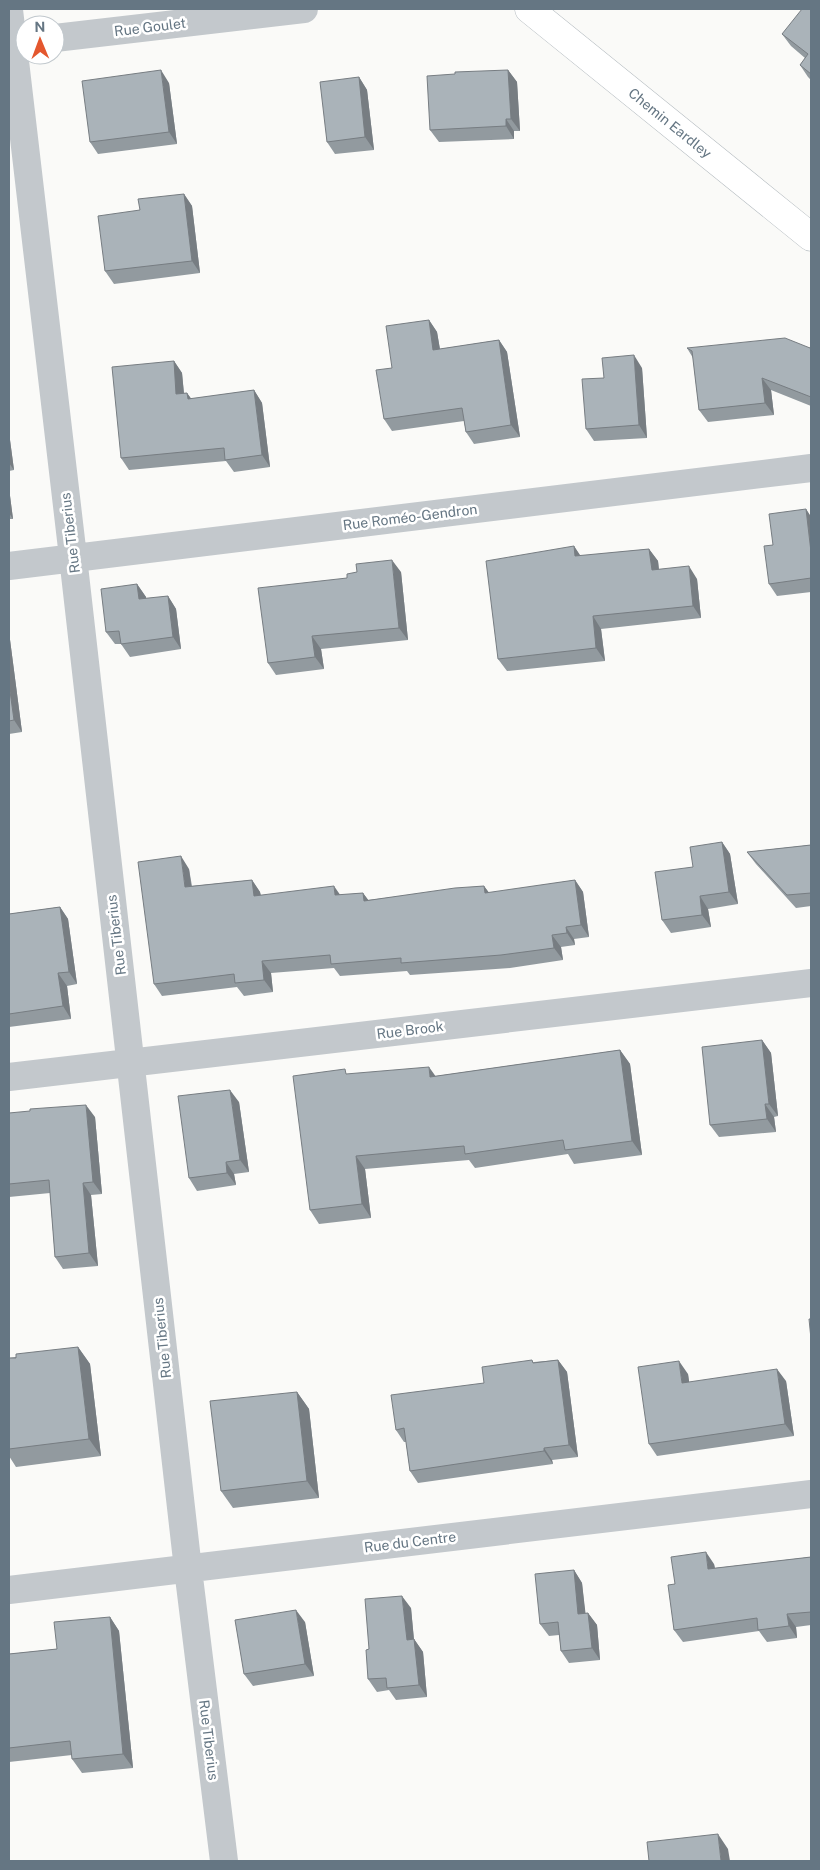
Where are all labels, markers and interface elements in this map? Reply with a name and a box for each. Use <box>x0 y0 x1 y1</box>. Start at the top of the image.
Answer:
north arrow <box>15 15 65 65</box>
street label: Rue Goulet <box>113 15 187 39</box>
text: N <box>34 19 45 35</box>
street label: Chemin Eardley <box>625 85 715 162</box>
street label: Rue Tiberius <box>57 492 83 574</box>
street label: Rue Roméo-Gendron <box>342 501 478 533</box>
street label: Rue Tiberius <box>103 894 129 976</box>
street label: Rue Brook <box>376 1018 444 1042</box>
street label: Rue Tiberius <box>150 1297 174 1379</box>
street label: Rue du Centre <box>363 1528 457 1556</box>
street label: Rue Tiberius <box>196 1699 222 1781</box>

